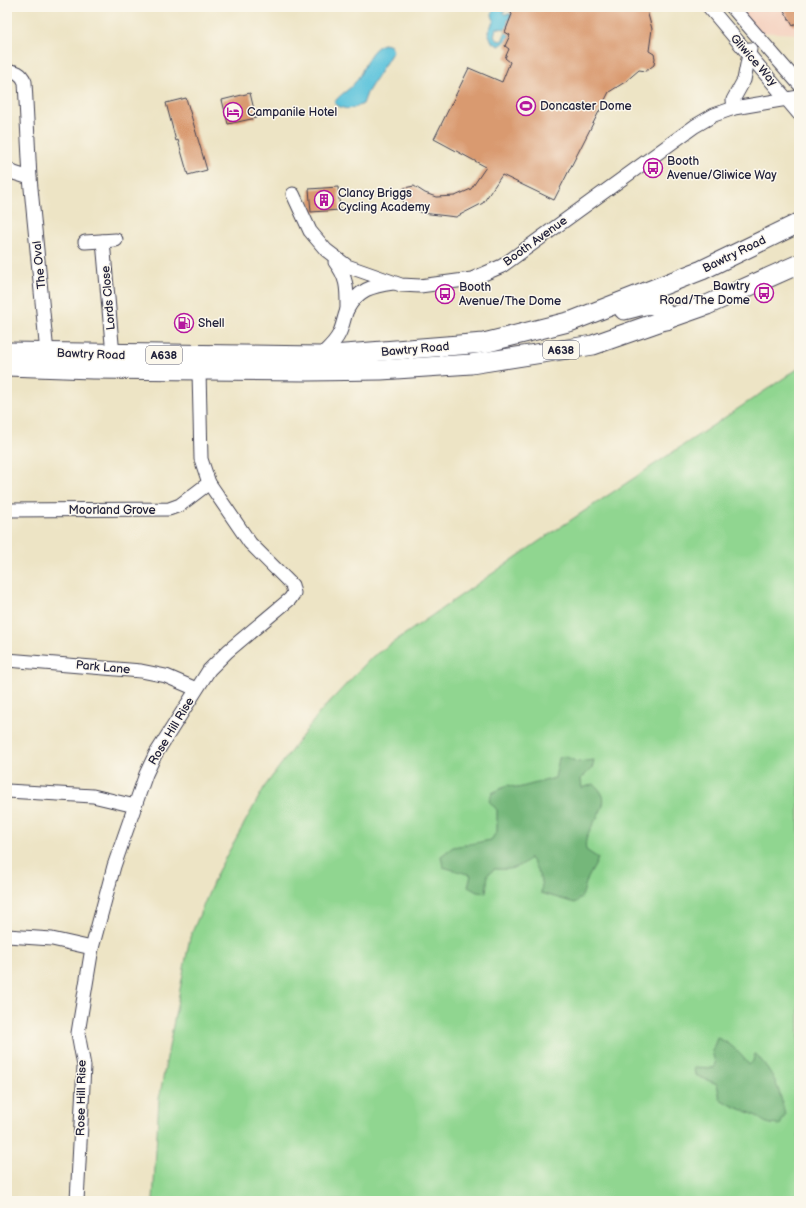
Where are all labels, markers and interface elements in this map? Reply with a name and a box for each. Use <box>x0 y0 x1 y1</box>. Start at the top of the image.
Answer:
street label: Gliwice Way <box>727 31 781 90</box>
sports icon: Doncaster Dome <box>515 95 537 117</box>
place label: Doncaster Dome <box>540 99 632 114</box>
hotel icon: Campanile Hotel <box>222 101 244 123</box>
place label: Campanile Hotel <box>247 105 337 120</box>
place label: Booth Avenue/Gliwice Way <box>667 154 777 183</box>
bus stop icon: Booth Avenue/Gliwice Way <box>642 157 664 179</box>
place label: Clancy Briggs Cycling Academy <box>338 186 431 215</box>
building icon: Clancy Briggs Cycling Academy <box>313 189 335 211</box>
street label: Booth Avenue <box>500 213 570 270</box>
street label: Bawtry Road <box>700 233 768 276</box>
street label: The Oval <box>30 240 49 290</box>
street label: Lords Close <box>98 265 119 331</box>
place label: Bawtry Road/The Dome <box>659 279 751 308</box>
place label: Booth Avenue/The Dome <box>459 280 561 309</box>
bus stop icon: Bawtry Road/The Dome <box>753 282 775 304</box>
bus stop icon: Booth Avenue/The Dome <box>434 283 456 305</box>
fuel station icon: Shell <box>173 312 195 334</box>
place label: Shell <box>198 316 224 331</box>
street label: Bawtry Road <box>380 339 450 360</box>
road number: A638 <box>543 341 579 359</box>
street label: Bawtry Road <box>56 346 126 363</box>
road number: A638 <box>146 346 182 364</box>
street label: Moorland Grove <box>68 503 156 518</box>
street label: Park Lane <box>75 658 131 677</box>
street label: Rose Hill Rise <box>145 695 197 768</box>
street label: Rose Hill Rise <box>73 1060 90 1136</box>

